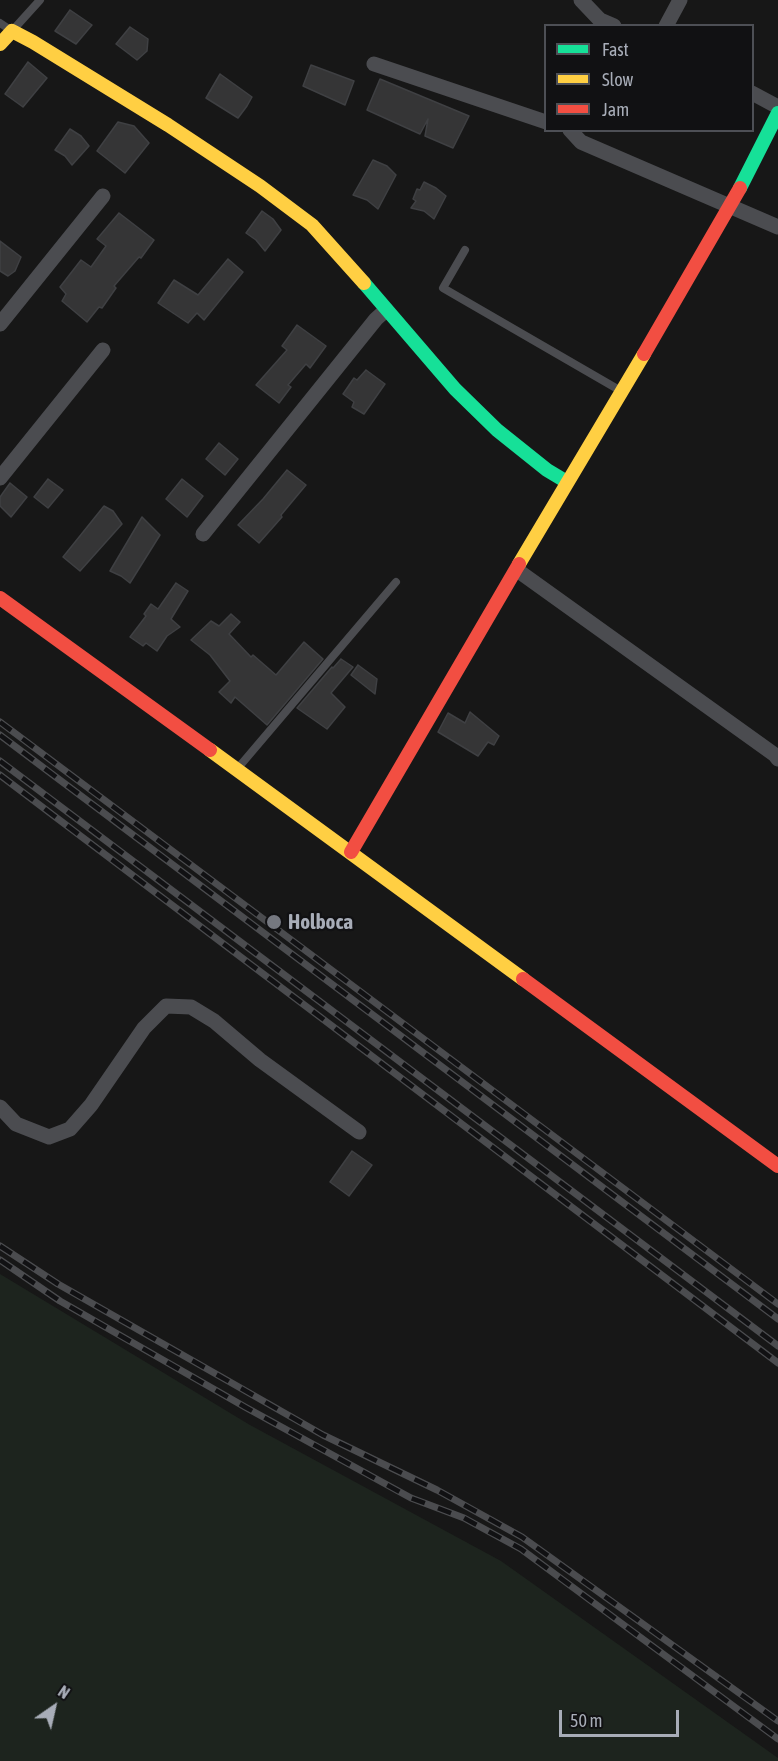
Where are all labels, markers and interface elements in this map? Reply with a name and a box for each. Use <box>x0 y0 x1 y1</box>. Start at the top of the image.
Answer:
legend <box>544 24 754 132</box>
text: Fast <box>602 39 629 60</box>
text: Slow <box>602 69 633 90</box>
text: Jam <box>602 99 629 120</box>
place label: Holboca <box>288 909 353 935</box>
marker: Holboca <box>265 913 283 931</box>
north arrow <box>24 1677 84 1737</box>
text: N <box>55 1682 73 1702</box>
scale bar <box>562 1698 682 1736</box>
text: 50 m <box>570 1710 602 1731</box>

